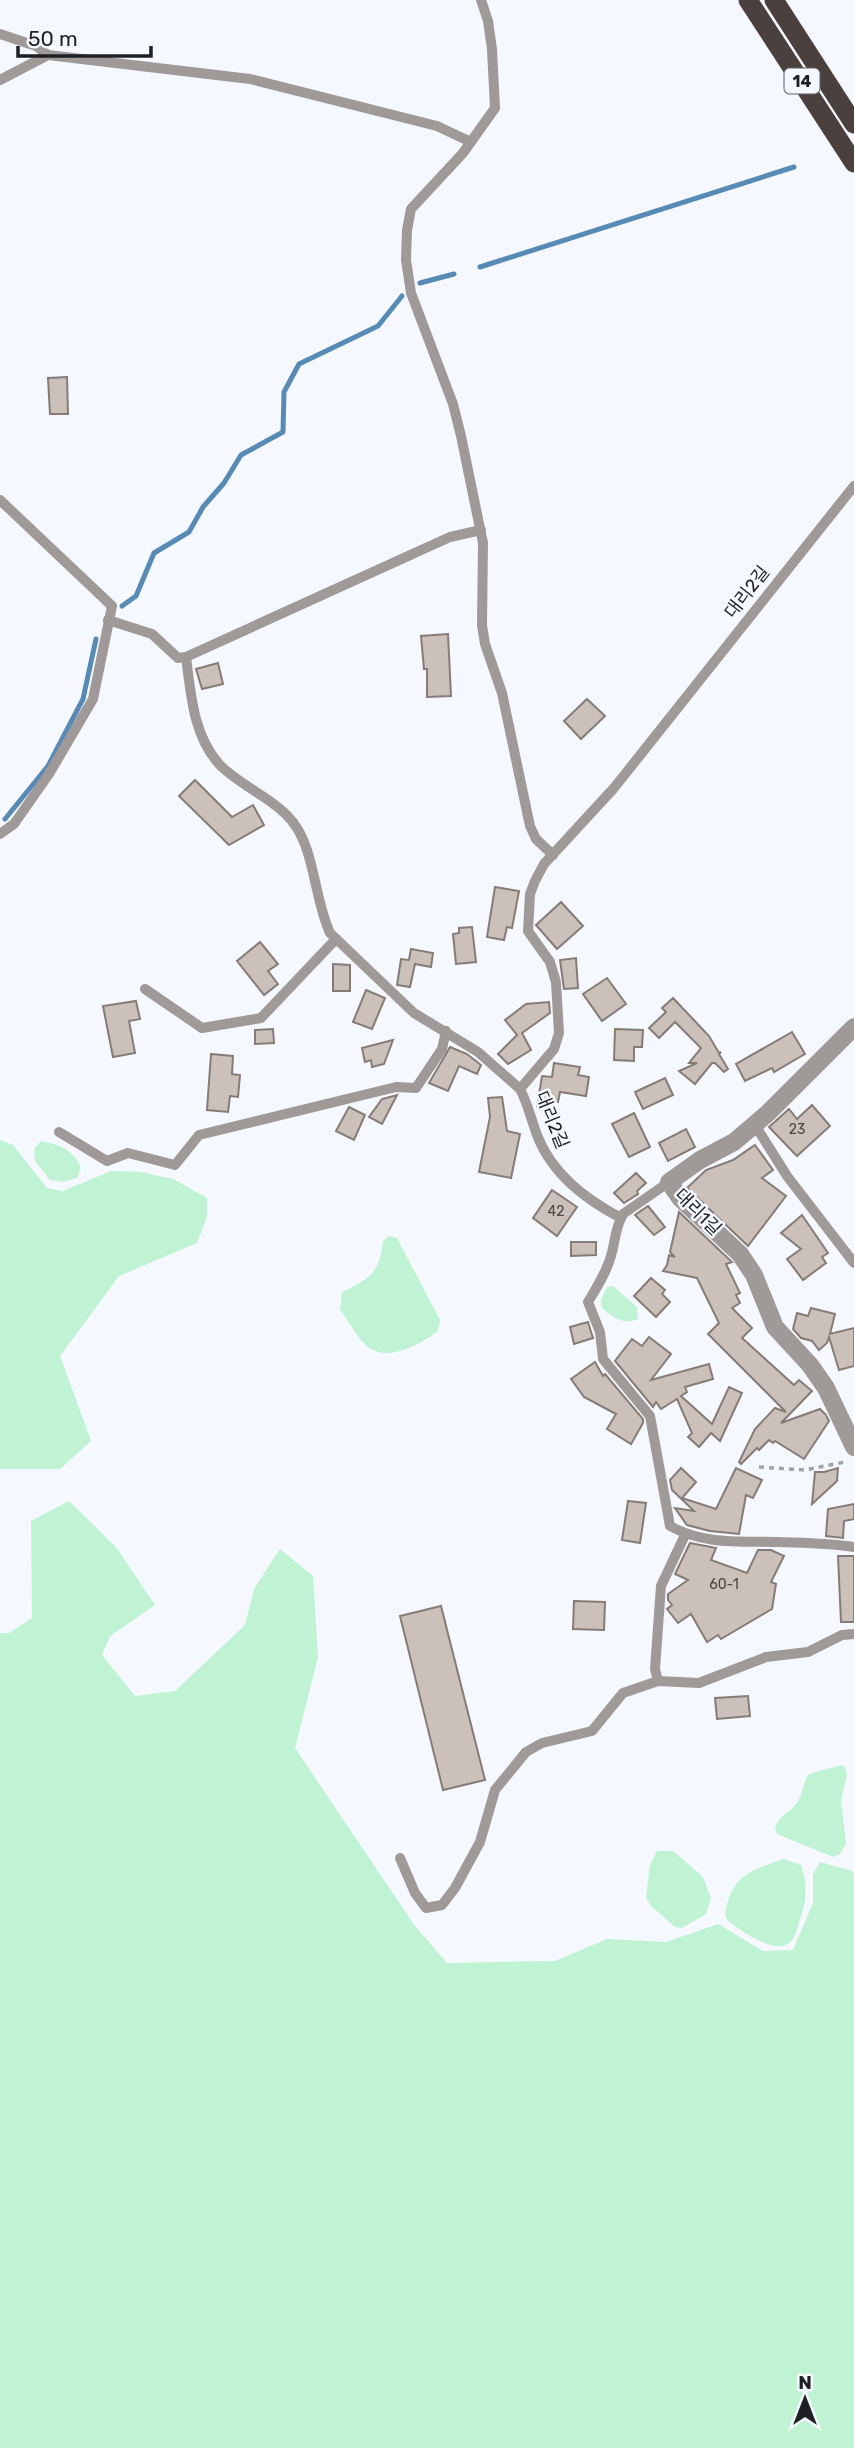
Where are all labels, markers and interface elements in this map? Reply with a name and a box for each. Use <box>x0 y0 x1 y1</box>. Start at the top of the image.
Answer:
scale bar <box>18 14 150 58</box>
text: 50 m <box>28 26 78 51</box>
road number: 14 <box>784 68 820 94</box>
street label: 대리2길 <box>720 561 774 623</box>
street label: 대리2길 <box>531 1088 573 1152</box>
house number: 23 <box>789 1121 805 1138</box>
street label: 대리1길 <box>670 1184 726 1240</box>
house number: 42 <box>548 1203 564 1220</box>
house number: 60-1 <box>709 1576 739 1593</box>
north arrow <box>770 2364 840 2434</box>
text: N <box>798 2371 812 2394</box>

